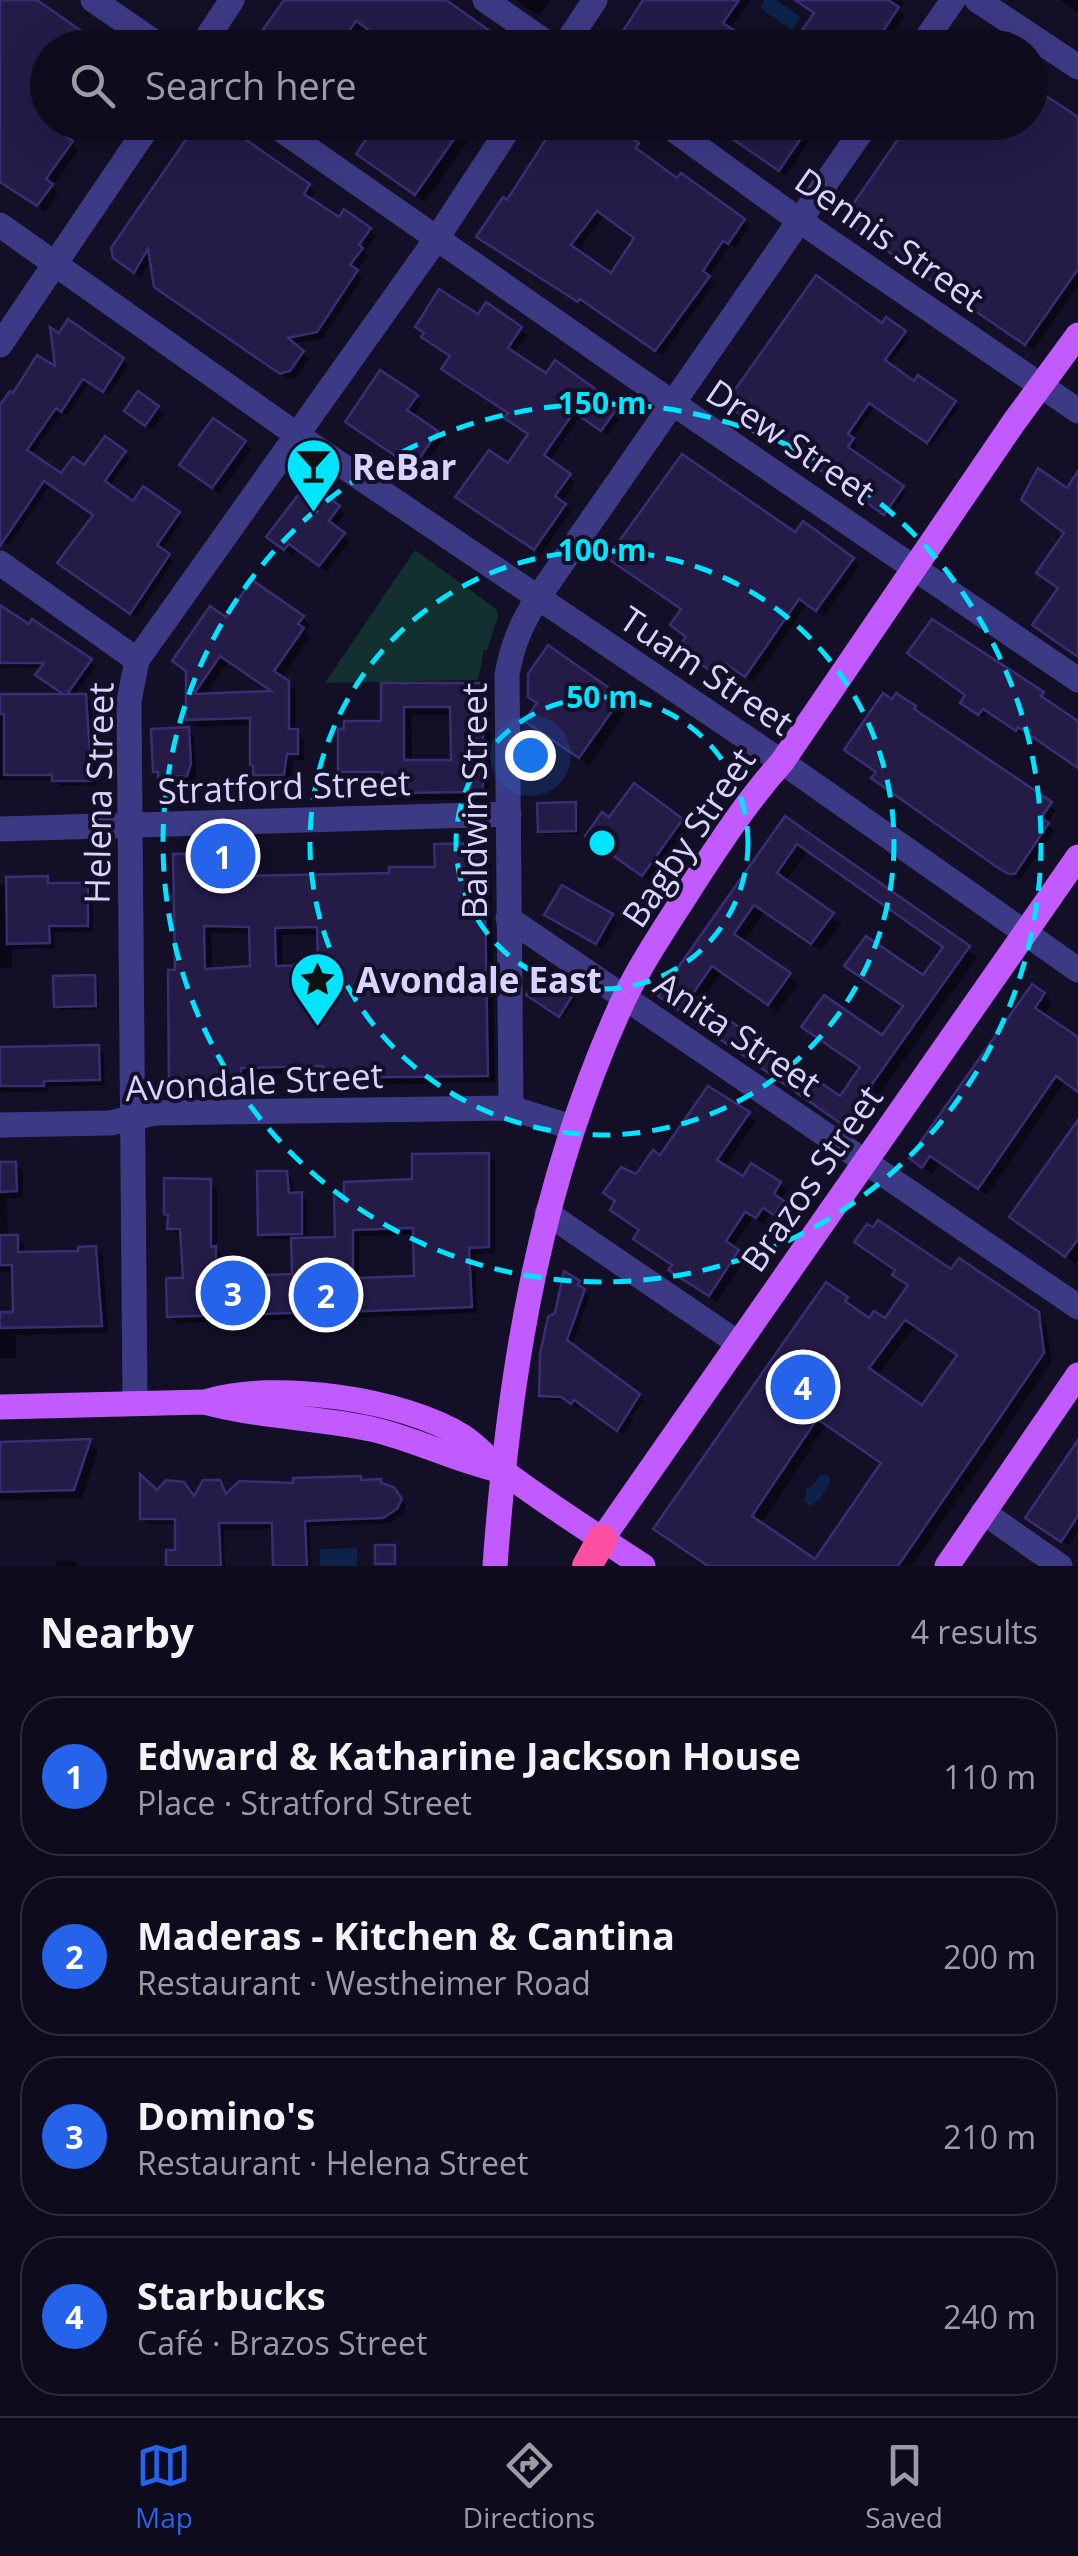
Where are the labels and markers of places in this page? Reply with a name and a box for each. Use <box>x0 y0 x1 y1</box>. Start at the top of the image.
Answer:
bar icon: ReBar <box>283 436 343 515</box>
place label: ReBar <box>352 443 456 490</box>
pin: 1 <box>190 818 256 894</box>
centre of rings <box>584 825 620 861</box>
place icon: Avondale East <box>287 949 347 1028</box>
place label: Avondale East <box>356 956 602 1003</box>
pin: 3 <box>200 1256 266 1330</box>
pin: 2 <box>294 1258 358 1332</box>
pin: 4 <box>770 1350 836 1424</box>

